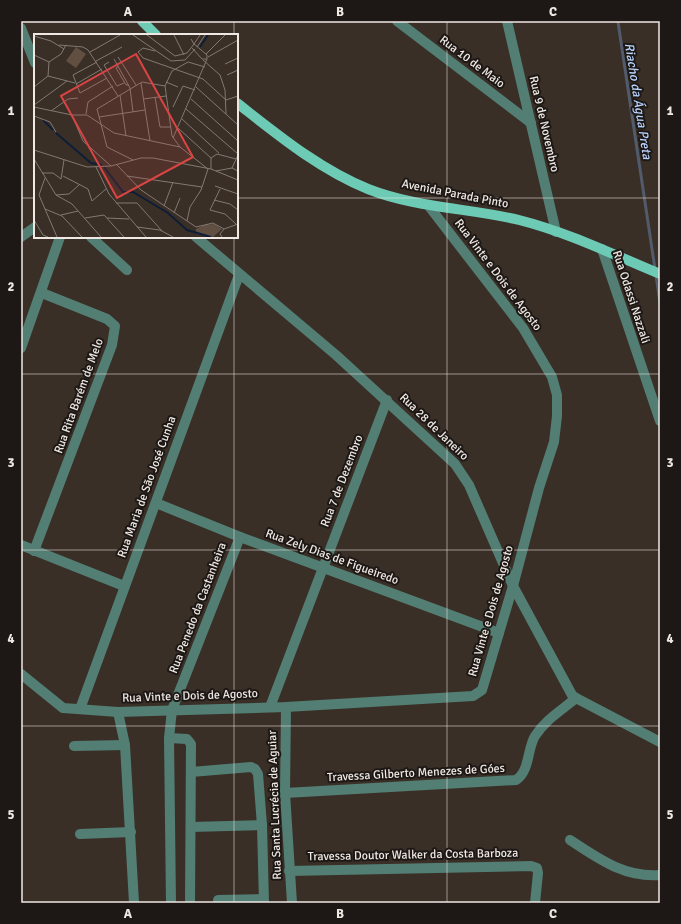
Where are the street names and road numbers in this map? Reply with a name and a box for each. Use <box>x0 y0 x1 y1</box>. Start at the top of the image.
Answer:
street label: Rua 10 de Maio <box>436 32 508 92</box>
street label: Rua 9 de Novembro <box>526 74 562 174</box>
street label: Avenida Parada Pinto <box>400 176 510 212</box>
street label: Rua Vinte e Dois de Agosto <box>451 216 545 334</box>
street label: Rua Odassi Nazzali <box>609 249 653 345</box>
street label: Rua Rita Barém de Melo <box>51 336 107 456</box>
street label: Rua 28 de Janeiro <box>396 390 472 464</box>
street label: Rua Maria de São José Cunha <box>114 414 180 560</box>
street label: Rua 7 de Dezembro <box>317 433 367 529</box>
street label: Rua Zely Dias de Figueiredo <box>263 526 401 588</box>
street label: Rua Penedo da Castanheira <box>166 540 230 676</box>
street label: Rua Vinte e Dois de Agosto <box>465 544 517 678</box>
street label: Rua Vinte e Dois de Agosto <box>122 686 258 706</box>
street label: Rua Santa Lucrécia de Aguiar <box>265 729 285 880</box>
street label: Travessa Gilberto Menezes de Góes <box>327 761 505 785</box>
street label: Travessa Doutor Walker da Costa Barboza <box>308 846 518 864</box>

